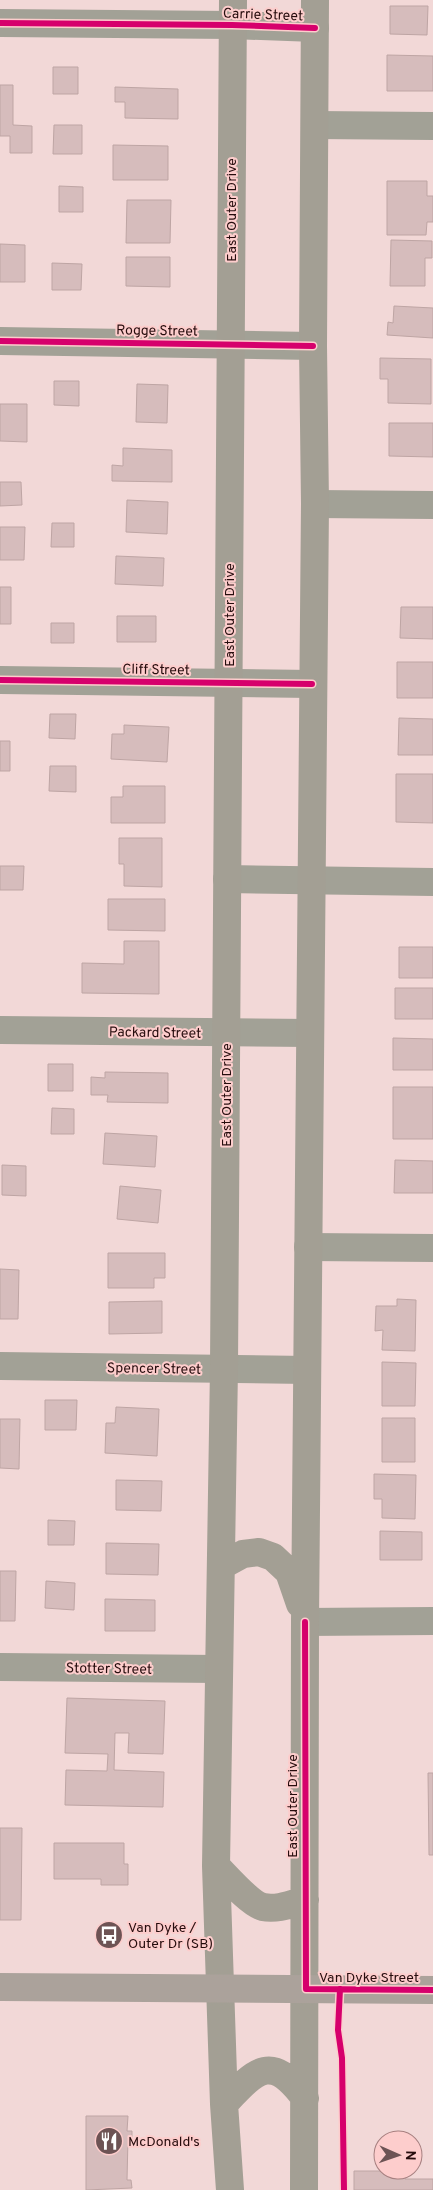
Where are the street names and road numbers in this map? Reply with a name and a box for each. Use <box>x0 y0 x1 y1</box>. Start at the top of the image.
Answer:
street label: Carrie Street <box>223 6 303 25</box>
street label: East Outer Drive <box>224 158 241 262</box>
street label: Rogge Street <box>116 322 198 341</box>
street label: East Outer Drive <box>222 563 239 667</box>
street label: Cliff Street <box>122 661 190 680</box>
street label: Packard Street <box>109 1024 201 1043</box>
street label: East Outer Drive <box>219 1043 236 1147</box>
street label: Spencer Street <box>107 1360 201 1379</box>
street label: Stotter Street <box>66 1660 152 1679</box>
street label: East Outer Drive <box>285 1754 302 1858</box>
street label: Van Dyke Street <box>319 1970 419 1987</box>

